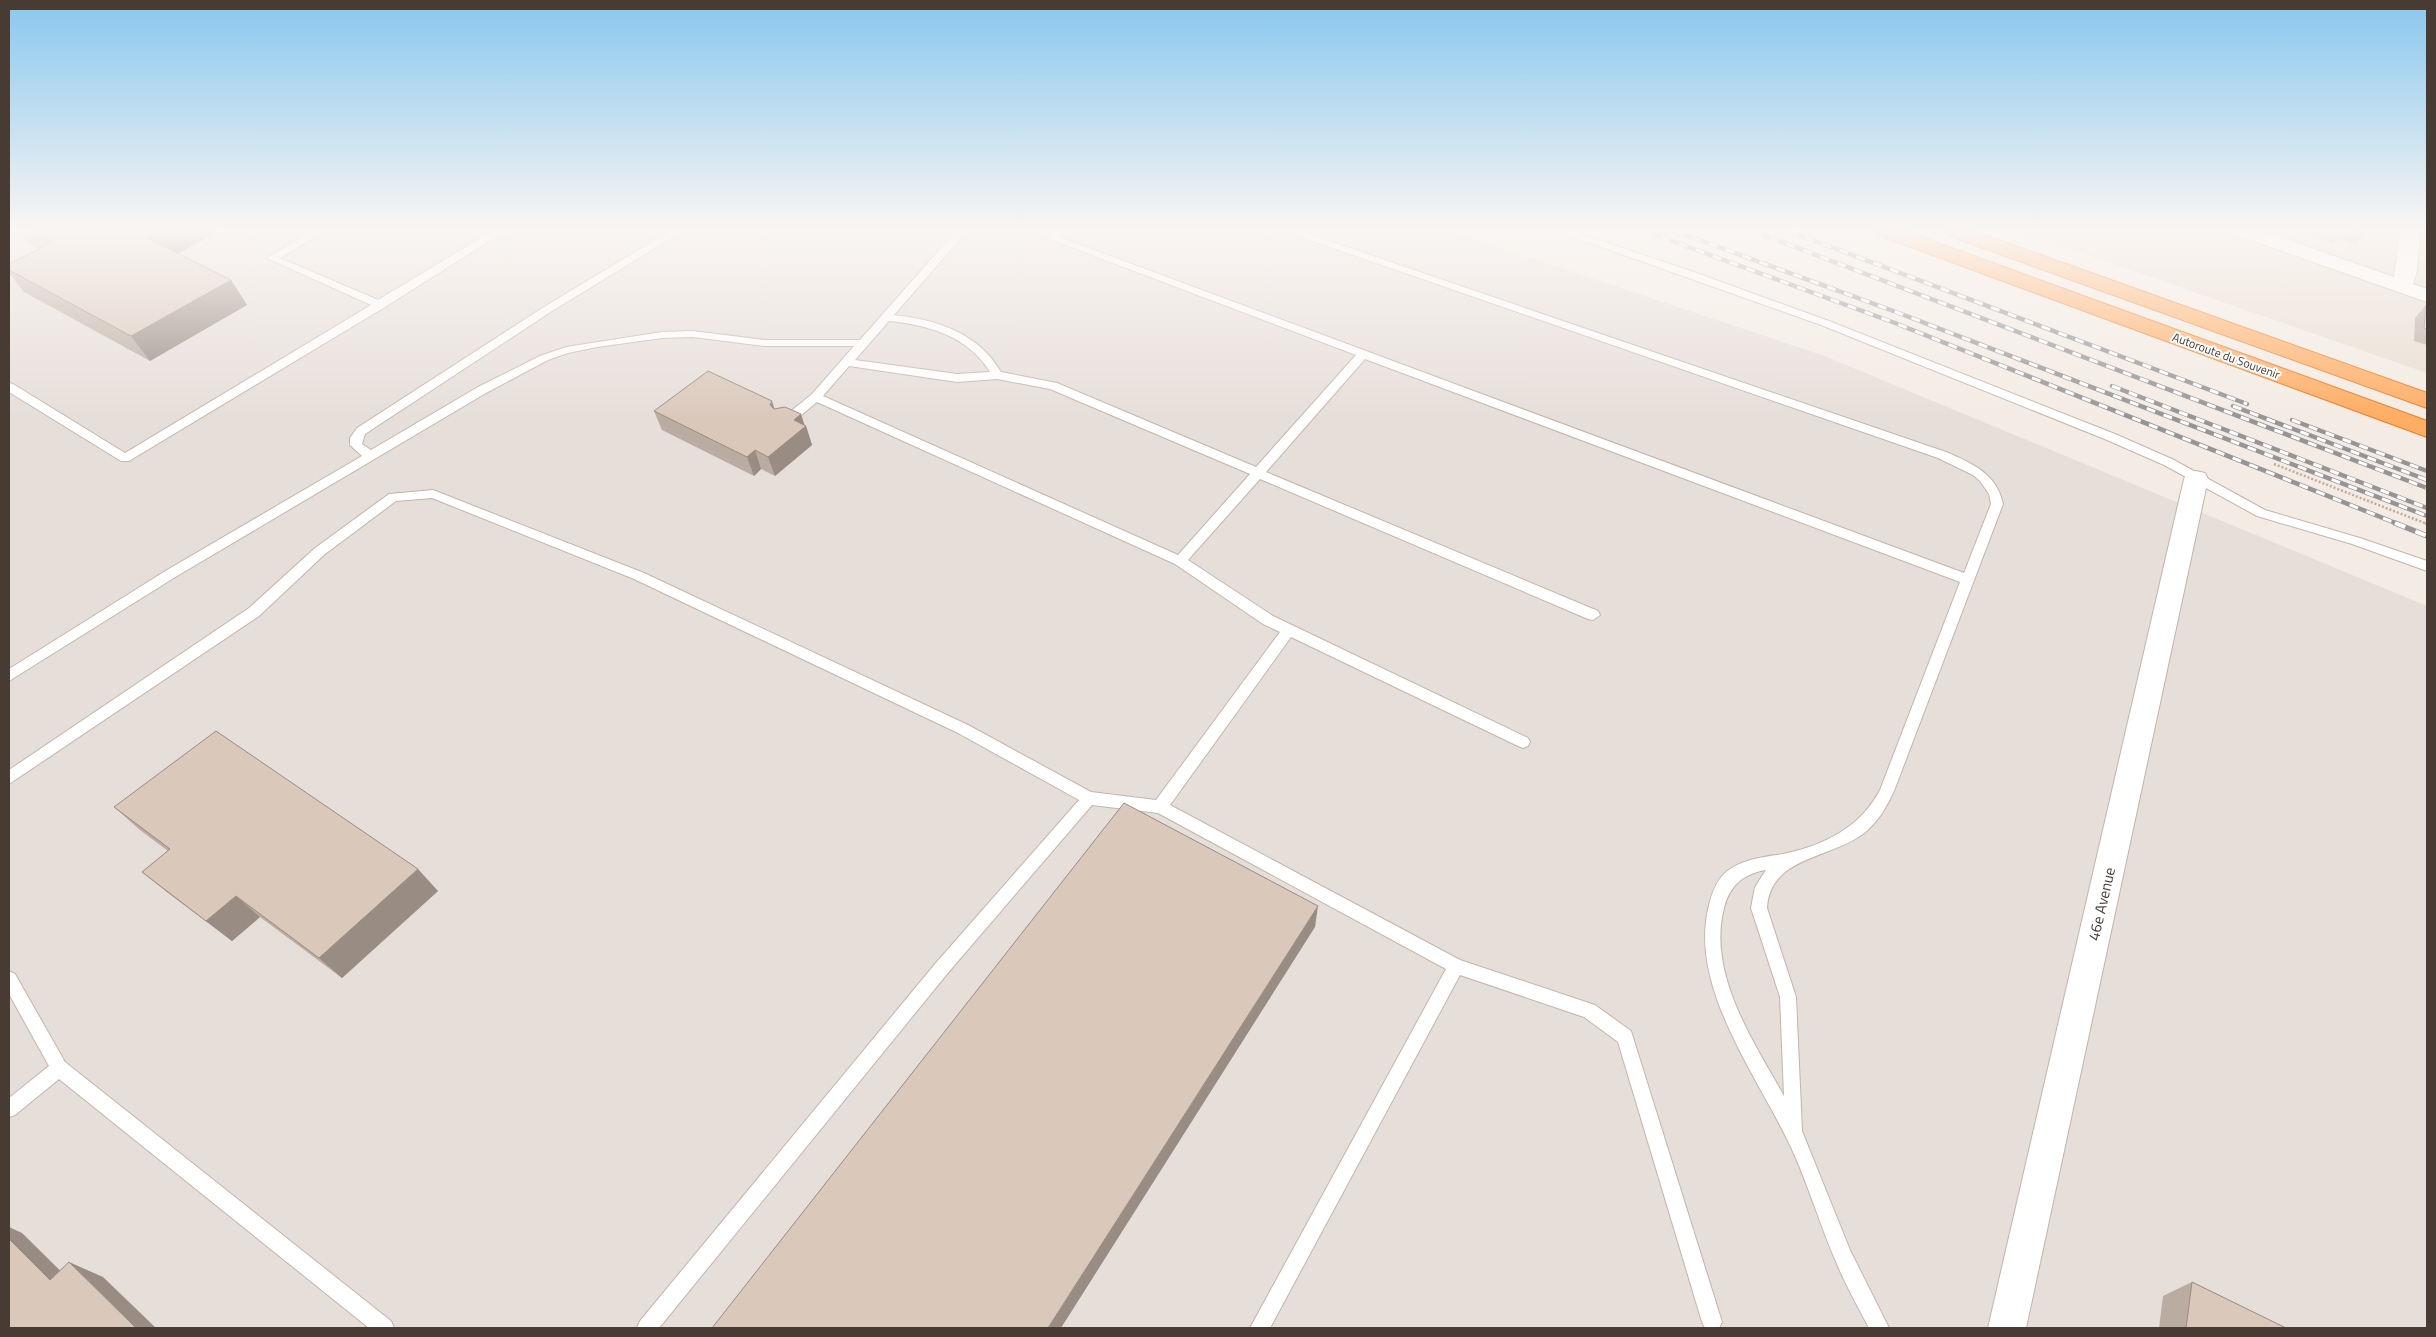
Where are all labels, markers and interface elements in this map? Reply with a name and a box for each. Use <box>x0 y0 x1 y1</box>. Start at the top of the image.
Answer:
street label: Autoroute du Souvenir <box>2170 327 2283 384</box>
street label: 46e Avenue <box>2082 865 2121 943</box>

